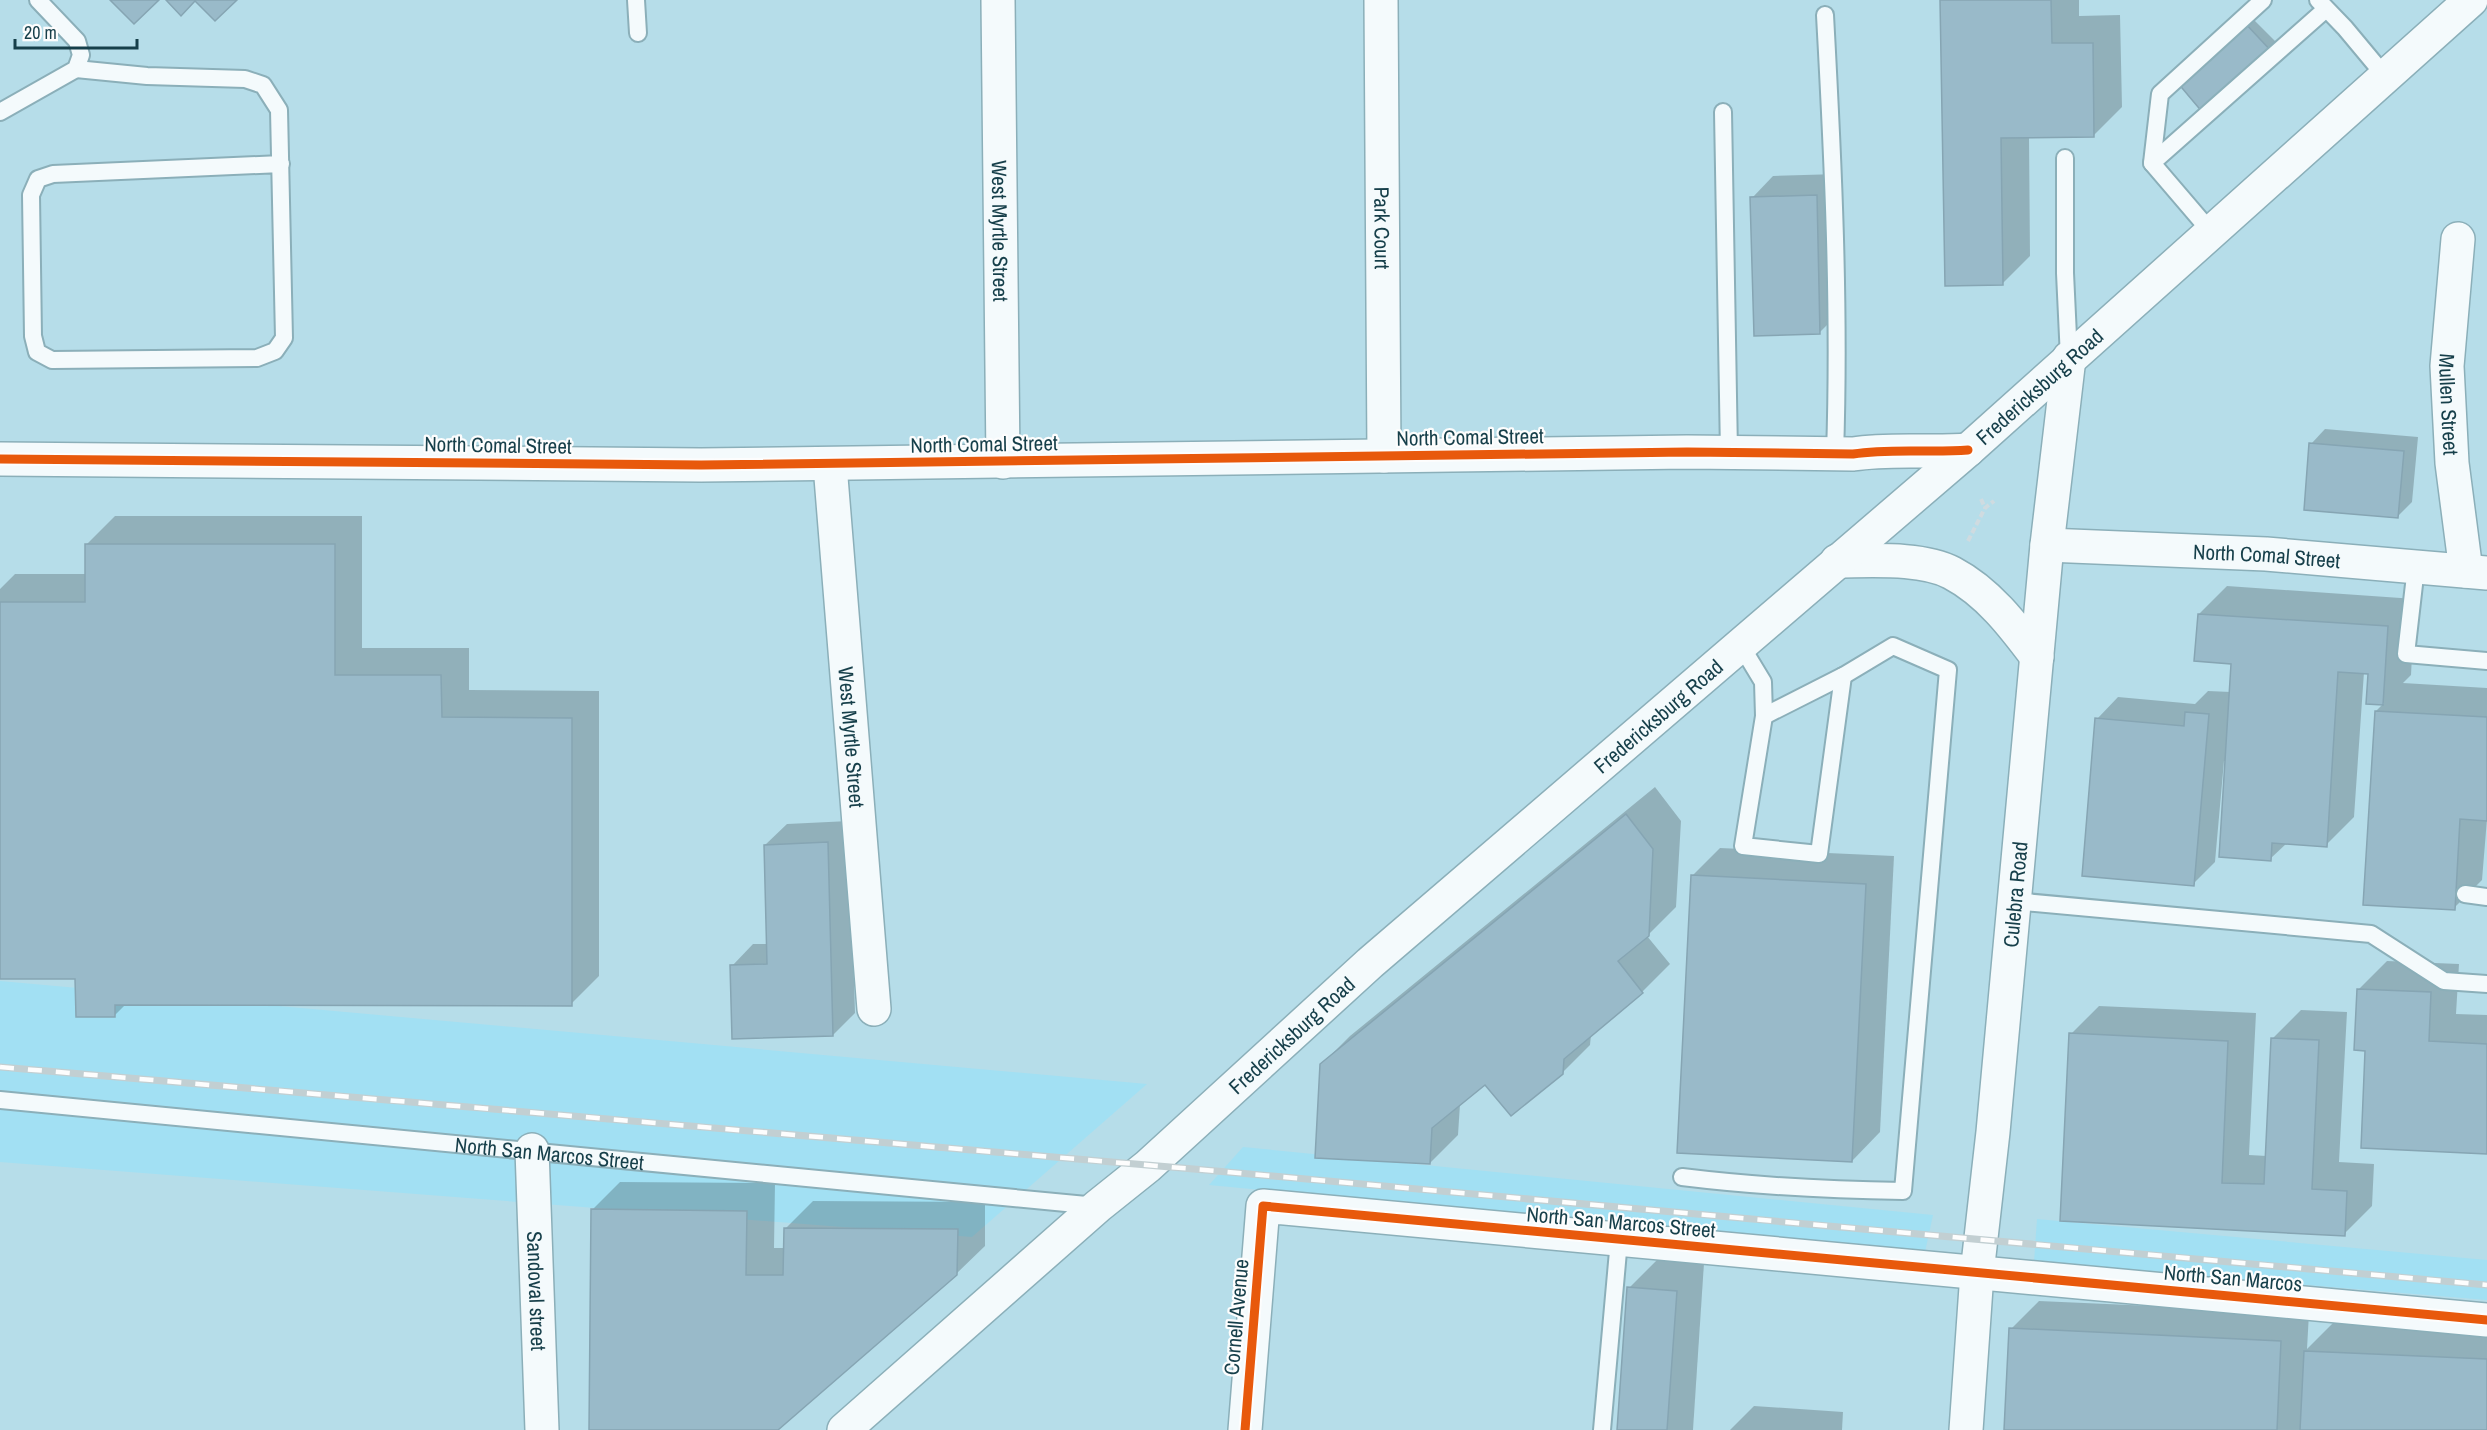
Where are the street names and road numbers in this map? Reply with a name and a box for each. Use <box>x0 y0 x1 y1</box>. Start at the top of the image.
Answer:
street label: West Myrtle Street <box>985 160 1016 302</box>
street label: Park Court <box>1368 187 1397 269</box>
street label: Fredericksburg Road <box>1969 322 2109 451</box>
street label: Mullen Street <box>2432 353 2466 456</box>
street label: North Comal Street <box>1396 421 1544 453</box>
street label: North Comal Street <box>910 428 1058 460</box>
street label: North Comal Street <box>424 429 572 461</box>
street label: North Comal Street <box>2193 537 2342 575</box>
street label: Fredericksburg Road <box>1587 652 1729 780</box>
street label: West Myrtle Street <box>832 665 872 809</box>
street label: Culebra Road <box>1996 840 2034 949</box>
street label: Fredericksburg Road <box>1222 970 1361 1100</box>
street label: North San Marcos Street <box>454 1130 645 1177</box>
street label: North San Marcos Street <box>1525 1199 1717 1245</box>
street label: Sandoval street <box>520 1231 554 1351</box>
street label: Cornell Avenue <box>1216 1258 1256 1376</box>
street label: North San Marcos <box>2163 1258 2303 1298</box>

